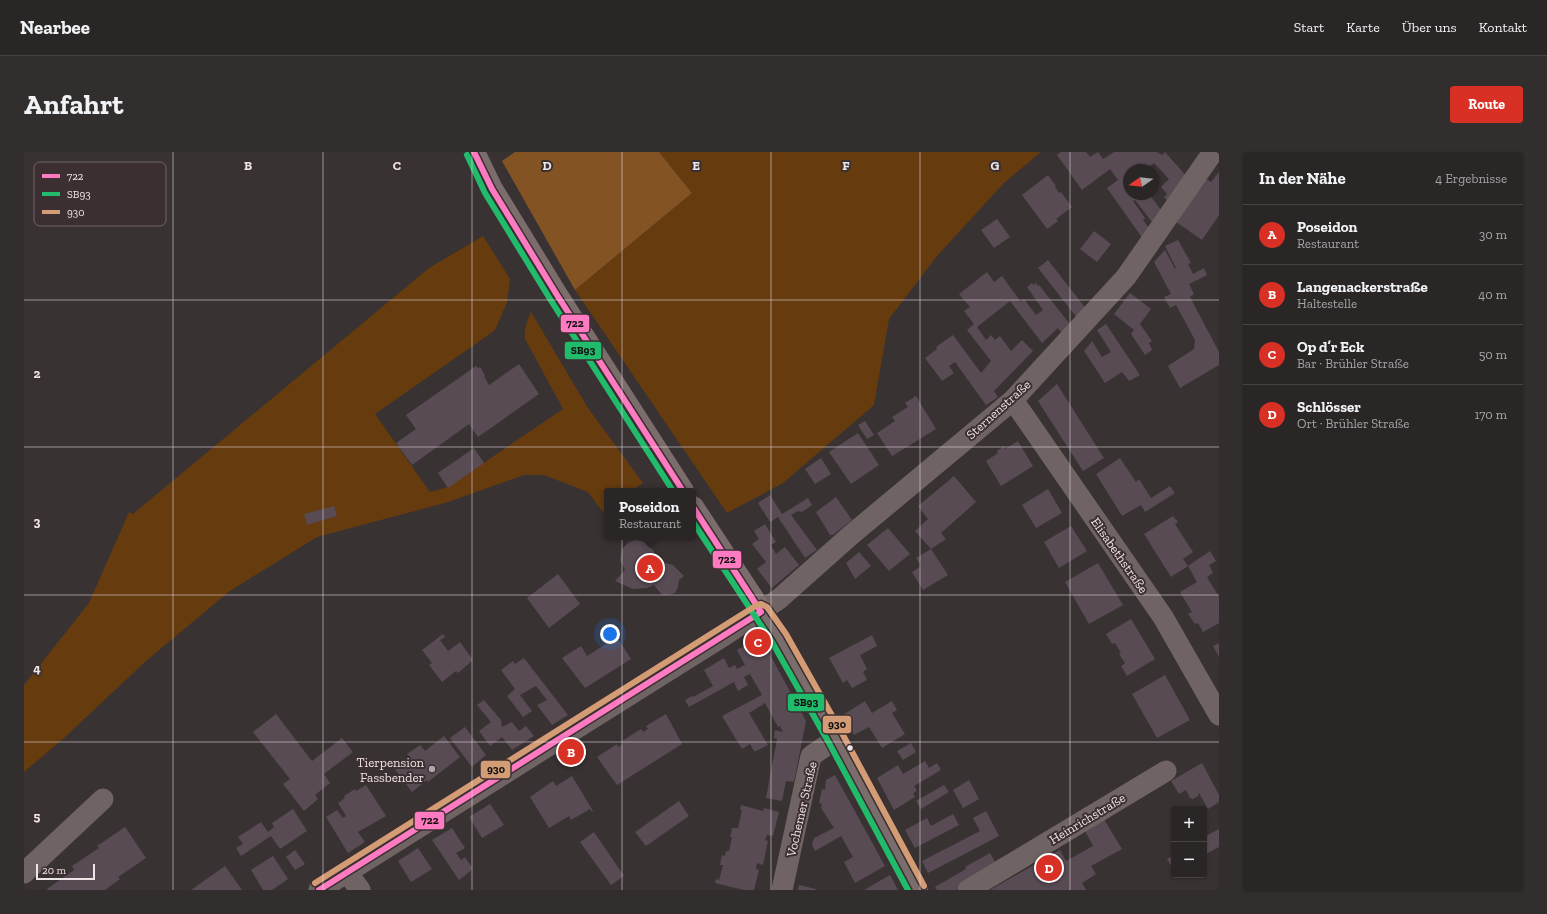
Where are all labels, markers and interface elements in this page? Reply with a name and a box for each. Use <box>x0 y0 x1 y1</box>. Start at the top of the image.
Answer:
text: Nearbee <box>20 16 90 39</box>
text: Start <box>1294 19 1324 36</box>
text: Karte <box>1346 19 1380 36</box>
text: Über uns <box>1402 19 1457 36</box>
text: Kontakt <box>1479 19 1527 36</box>
button: Route <box>1450 86 1523 123</box>
text: Anfahrt <box>24 88 123 121</box>
text: B <box>244 158 252 173</box>
text: C <box>393 158 401 173</box>
text: D <box>542 158 552 173</box>
text: E <box>692 158 700 173</box>
text: F <box>842 158 850 173</box>
text: G <box>991 158 1000 173</box>
legend <box>34 162 166 226</box>
north arrow <box>1123 164 1159 200</box>
text: In der Nähe <box>1259 168 1346 188</box>
text: 722 <box>67 170 84 183</box>
text: 4 Ergebnisse <box>1435 171 1507 186</box>
text: SB93 <box>67 188 91 201</box>
text: 930 <box>67 206 85 219</box>
text: Poseidon <box>1297 218 1357 236</box>
text: A <box>1268 227 1276 242</box>
text: 30 m <box>1479 227 1507 242</box>
text: Restaurant <box>1297 236 1359 251</box>
text: Langenackerstraße <box>1297 278 1428 296</box>
text: B <box>1268 287 1276 302</box>
text: 40 m <box>1478 287 1507 302</box>
text: Haltestelle <box>1297 296 1357 311</box>
line badge: 722 <box>560 314 590 333</box>
text: 722 <box>566 317 584 330</box>
text: Op d’r Eck <box>1297 338 1364 356</box>
line badge: SB93 <box>564 341 602 360</box>
text: SB93 <box>571 344 595 357</box>
text: C <box>1268 347 1276 362</box>
text: 50 m <box>1479 347 1507 362</box>
text: Bar · Brühler Straße <box>1297 356 1409 371</box>
text: 2 <box>34 366 41 381</box>
street label: Sternenstraße <box>963 377 1034 442</box>
text: Schlösser <box>1297 398 1361 416</box>
text: D <box>1267 407 1277 422</box>
text: 170 m <box>1474 407 1507 422</box>
text: Ort · Brühler Straße <box>1297 416 1409 431</box>
popup <box>604 488 696 540</box>
text: Poseidon <box>619 498 679 516</box>
text: 3 <box>34 514 41 529</box>
street label: Elisabethstraße <box>1088 515 1151 596</box>
text: Restaurant <box>619 516 681 531</box>
line badge: 722 <box>712 550 742 569</box>
pin: A <box>637 553 663 583</box>
text: 722 <box>718 553 736 566</box>
your location <box>600 624 620 644</box>
pin: C <box>745 627 771 657</box>
text: 4 <box>33 661 41 676</box>
line badge: SB93 <box>787 693 825 712</box>
text: SB93 <box>794 696 818 709</box>
line badge: 930 <box>822 715 852 734</box>
text: 930 <box>828 718 846 731</box>
pin: B <box>558 737 584 767</box>
unlabelled marker <box>845 743 855 753</box>
place label: Tierpension Fassbender <box>357 755 425 785</box>
line badge: 930 <box>480 760 511 779</box>
street label: Vochemer Straße <box>783 760 820 859</box>
text: 930 <box>487 763 505 776</box>
marker: Tierpension Fassbender <box>427 764 437 774</box>
street label: Heinrichstraße <box>1047 790 1128 847</box>
map controls <box>1171 806 1207 878</box>
button: + <box>1171 806 1207 842</box>
text: 5 <box>34 809 41 824</box>
line badge: 722 <box>414 811 445 830</box>
text: 722 <box>421 814 439 827</box>
button: − <box>1171 842 1207 878</box>
pin: D <box>1036 853 1062 883</box>
scale bar <box>36 862 95 881</box>
text: 20 m <box>42 864 66 877</box>

